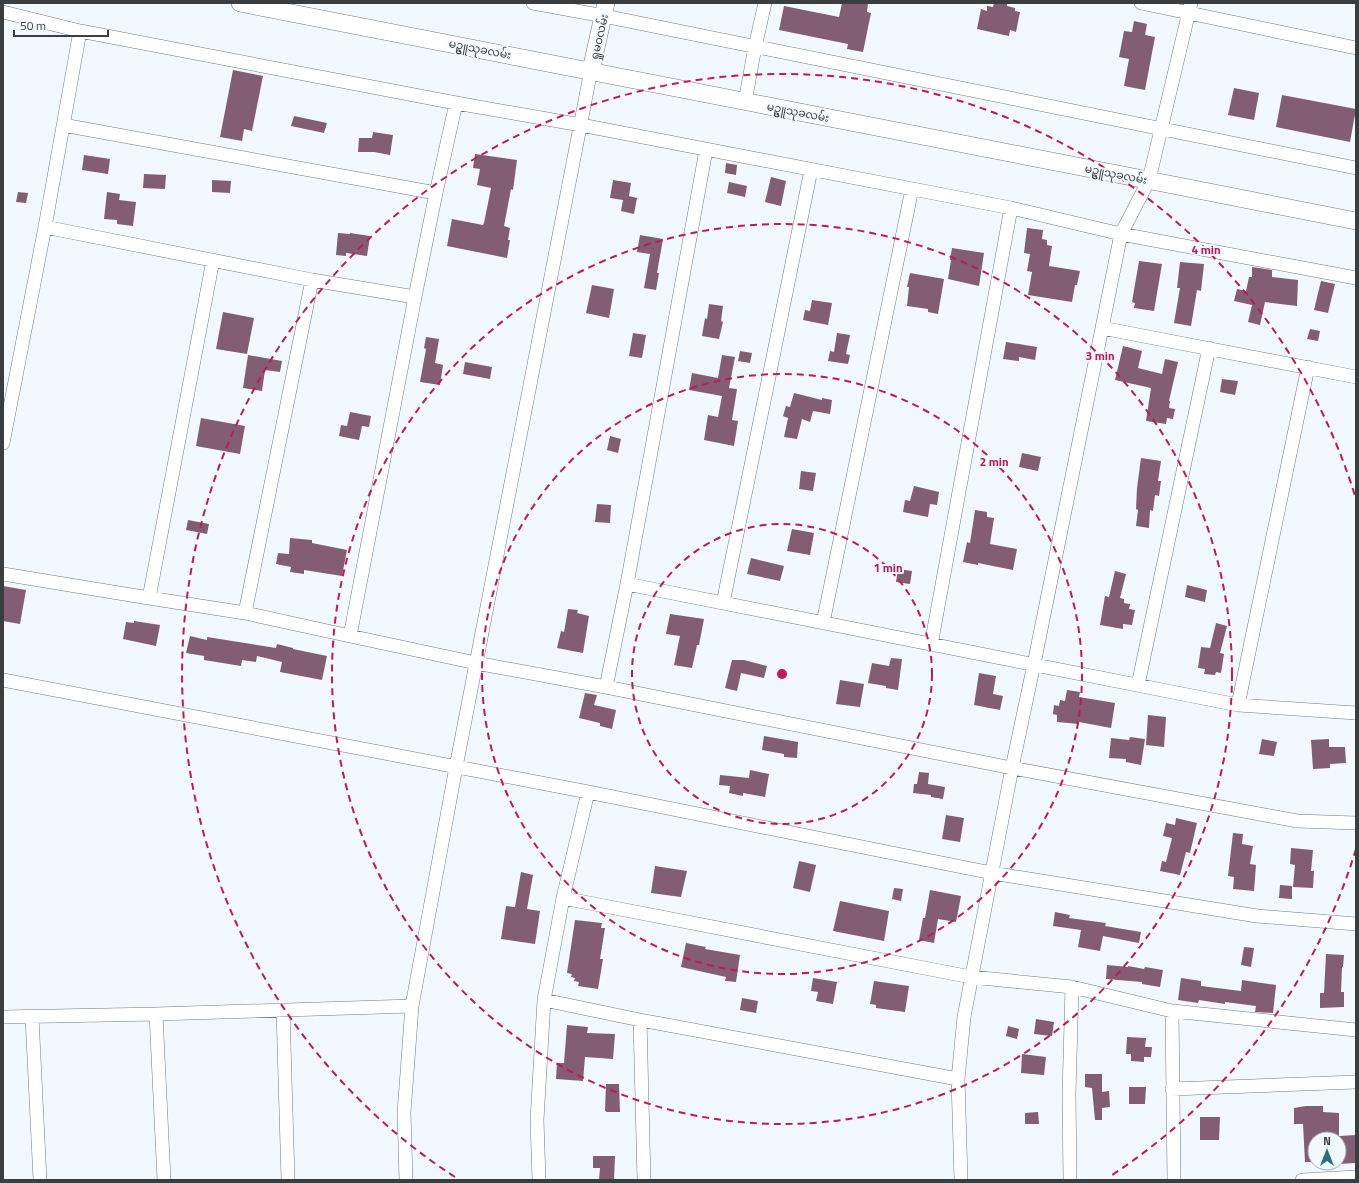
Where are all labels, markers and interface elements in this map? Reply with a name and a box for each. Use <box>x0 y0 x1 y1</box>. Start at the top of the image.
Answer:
scale bar <box>14 12 108 38</box>
street label: ရှုမဝလမ်း <box>586 12 613 62</box>
text: 50 m <box>20 16 46 35</box>
street label: မဥ္ဇူသုခလမ်း <box>447 35 513 64</box>
street label: မဥ္ဇူသုခလမ်း <box>765 98 831 127</box>
street label: မဥ္ဇူသုခလမ်း <box>1083 160 1149 189</box>
text: 4 min <box>1191 240 1221 259</box>
text: 3 min <box>1085 346 1115 365</box>
text: 2 min <box>979 452 1009 471</box>
text: 1 min <box>873 558 903 577</box>
centre of rings <box>775 667 789 681</box>
north arrow <box>1307 1131 1347 1171</box>
text: N <box>1323 1133 1331 1149</box>

